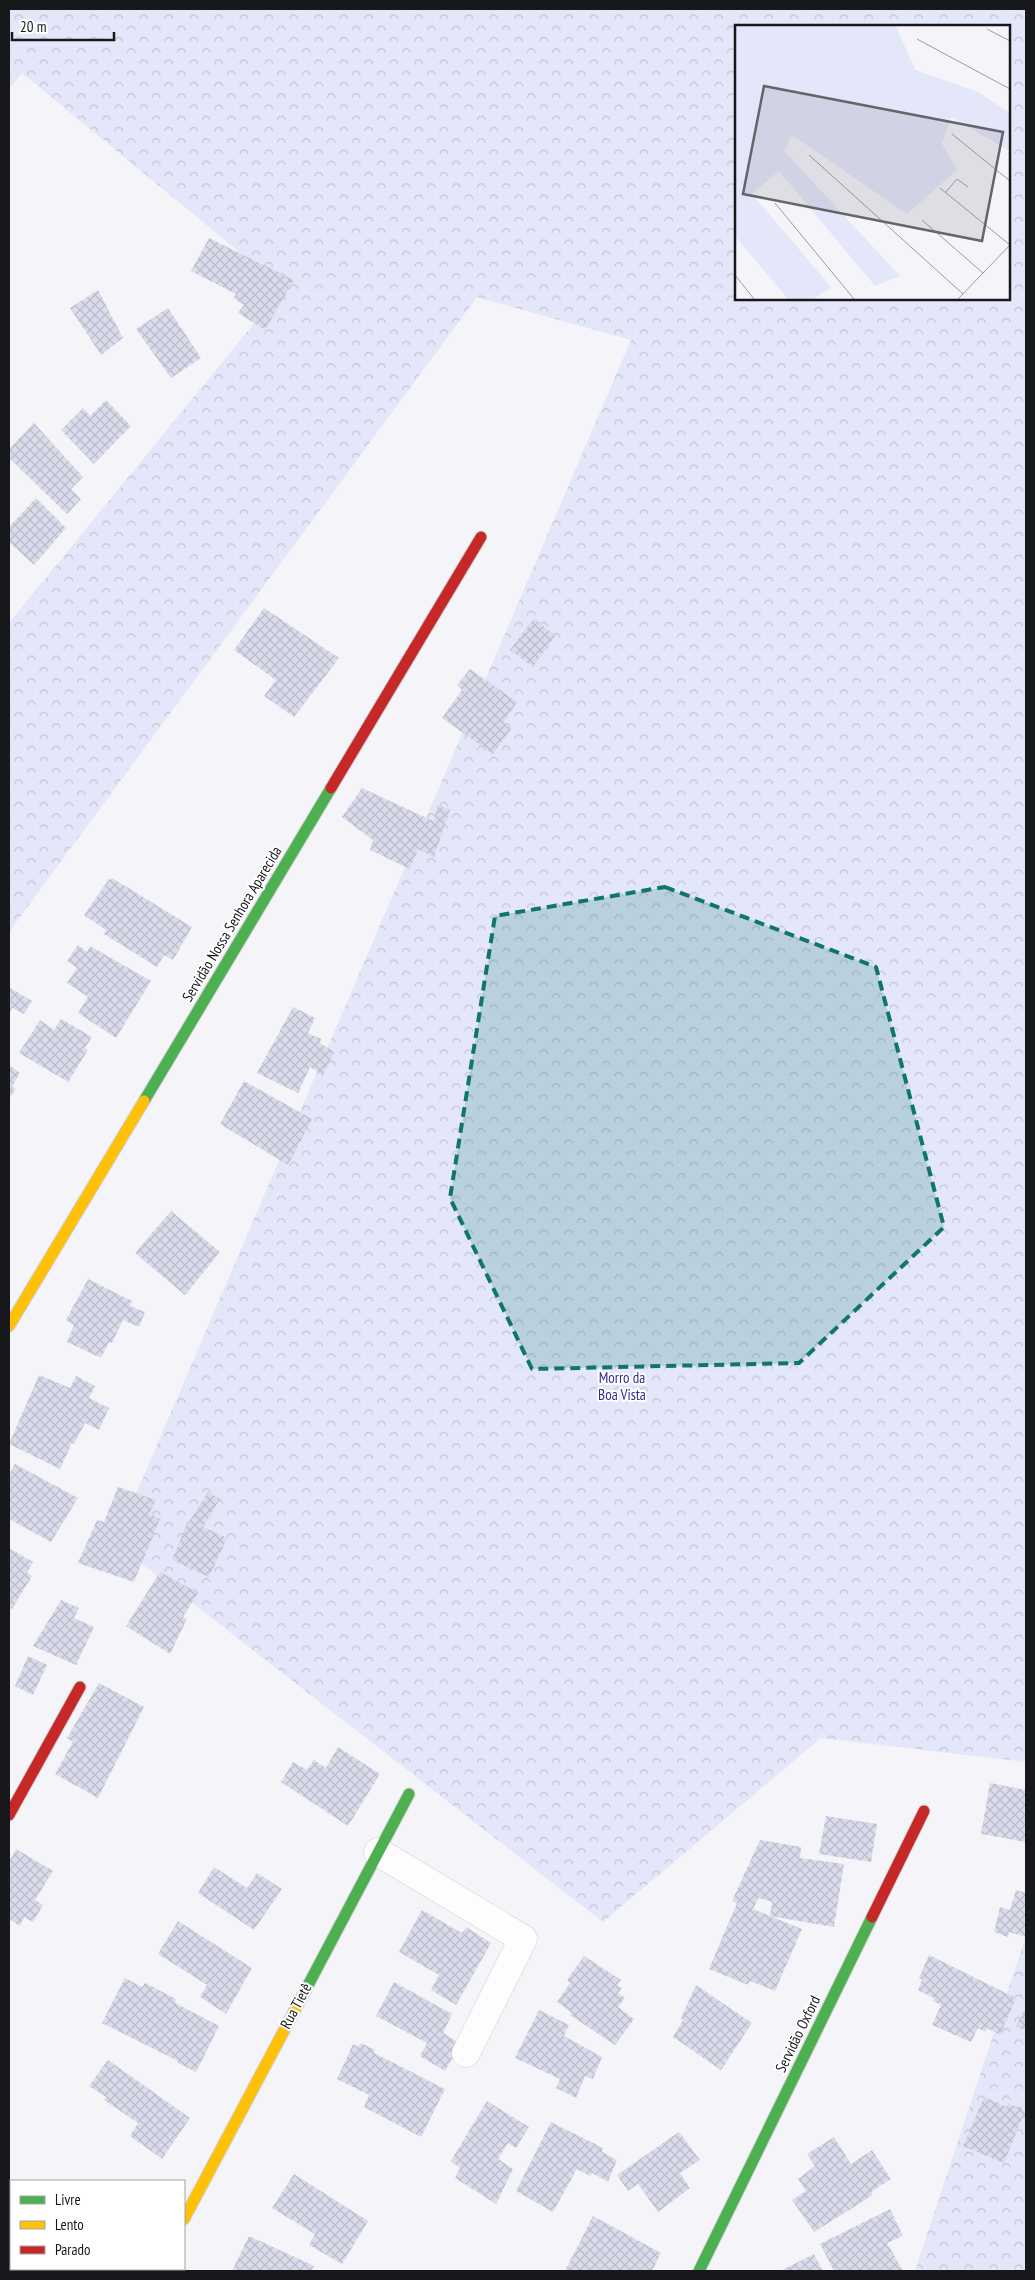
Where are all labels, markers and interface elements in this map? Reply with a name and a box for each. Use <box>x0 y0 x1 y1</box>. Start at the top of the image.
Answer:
scale bar <box>12 10 115 42</box>
text: 20 m <box>20 17 46 36</box>
inset map <box>735 25 1010 300</box>
street label: Servidão Nossa Senhora Aparecida <box>178 843 286 1005</box>
park label: Morro da Boa Vista <box>598 1368 646 1404</box>
street label: Rua Tietê <box>276 1980 315 2032</box>
street label: Servidão Oxford <box>771 1992 824 2075</box>
legend <box>10 2180 185 2270</box>
text: Livre <box>55 2190 81 2209</box>
text: Lento <box>55 2215 84 2234</box>
text: Parado <box>55 2240 90 2259</box>

